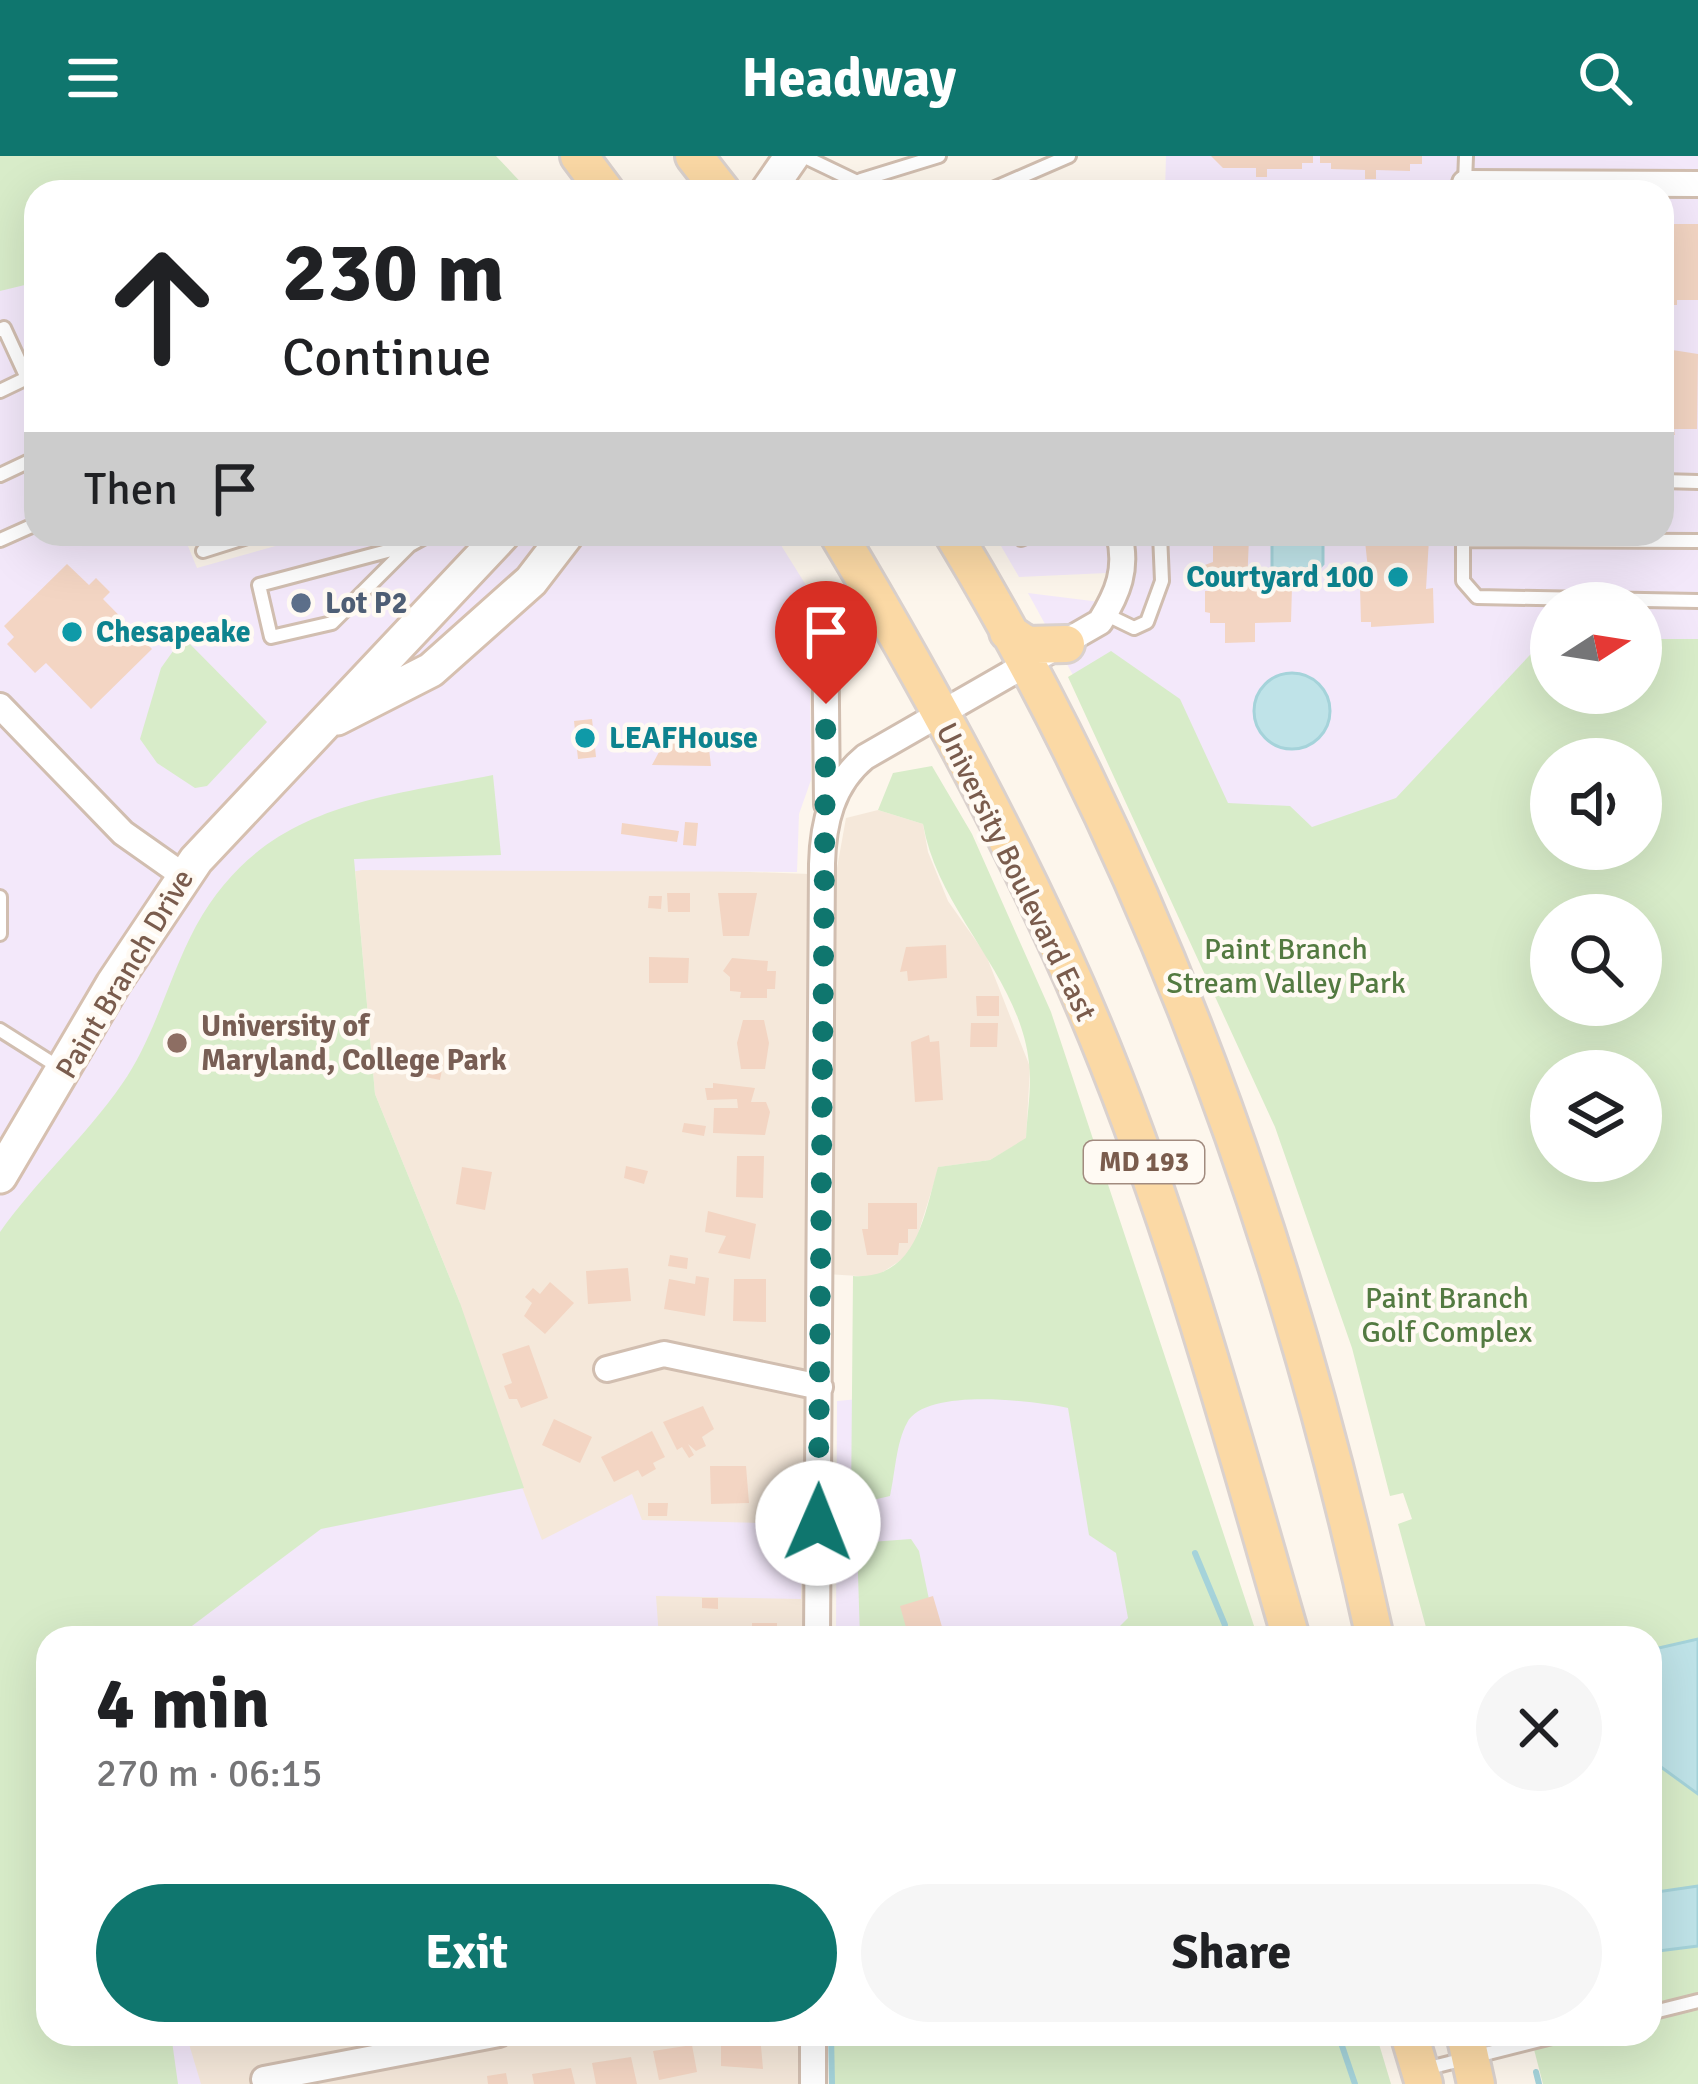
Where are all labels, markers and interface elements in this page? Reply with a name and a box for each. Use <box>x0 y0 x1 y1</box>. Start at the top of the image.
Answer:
icon: menu <box>60 45 126 111</box>
text: Headway <box>742 45 956 112</box>
icon: search <box>1572 45 1638 111</box>
text: 230 m <box>282 221 504 325</box>
icon: ahead <box>84 228 240 384</box>
text: Continue <box>282 324 492 391</box>
icon: arrive <box>202 456 268 522</box>
text: Then <box>84 462 178 517</box>
place label: Courtyard 100 <box>1186 559 1374 596</box>
marker: Courtyard 100 <box>1385 564 1411 590</box>
pin <box>775 581 877 704</box>
north arrow <box>1530 582 1662 714</box>
map controls <box>1530 582 1662 1182</box>
place label: Lot P2 <box>325 585 408 622</box>
marker: Lot P2 <box>288 590 314 616</box>
icon: arrive <box>793 599 859 665</box>
place label: Chesapeake <box>96 614 251 651</box>
marker: Chesapeake <box>59 619 85 645</box>
street label: University Boulevard East <box>928 717 1104 1027</box>
place label: LEAFHouse <box>609 720 758 757</box>
marker: LEAFHouse <box>572 725 598 751</box>
button: sound <box>1530 738 1662 870</box>
street label: Paint Branch Drive <box>48 863 202 1085</box>
button: search <box>1530 894 1662 1026</box>
park label: Paint Branch Stream Valley Park <box>1166 931 1406 1002</box>
place label: University of Maryland, College Park <box>201 1008 507 1079</box>
marker: University of Maryland, College Park <box>164 1030 190 1056</box>
button: layers <box>1530 1050 1662 1182</box>
road number: MD 193 <box>1084 1141 1204 1183</box>
park label: Paint Branch Golf Complex <box>1362 1280 1533 1351</box>
position arrow <box>755 1460 881 1586</box>
text: 4 min <box>96 1659 270 1748</box>
button: close <box>1476 1665 1602 1791</box>
text: 270 m · 06:15 <box>96 1749 323 1797</box>
button: Exit <box>96 1884 837 2022</box>
button: Share <box>861 1884 1602 2022</box>

